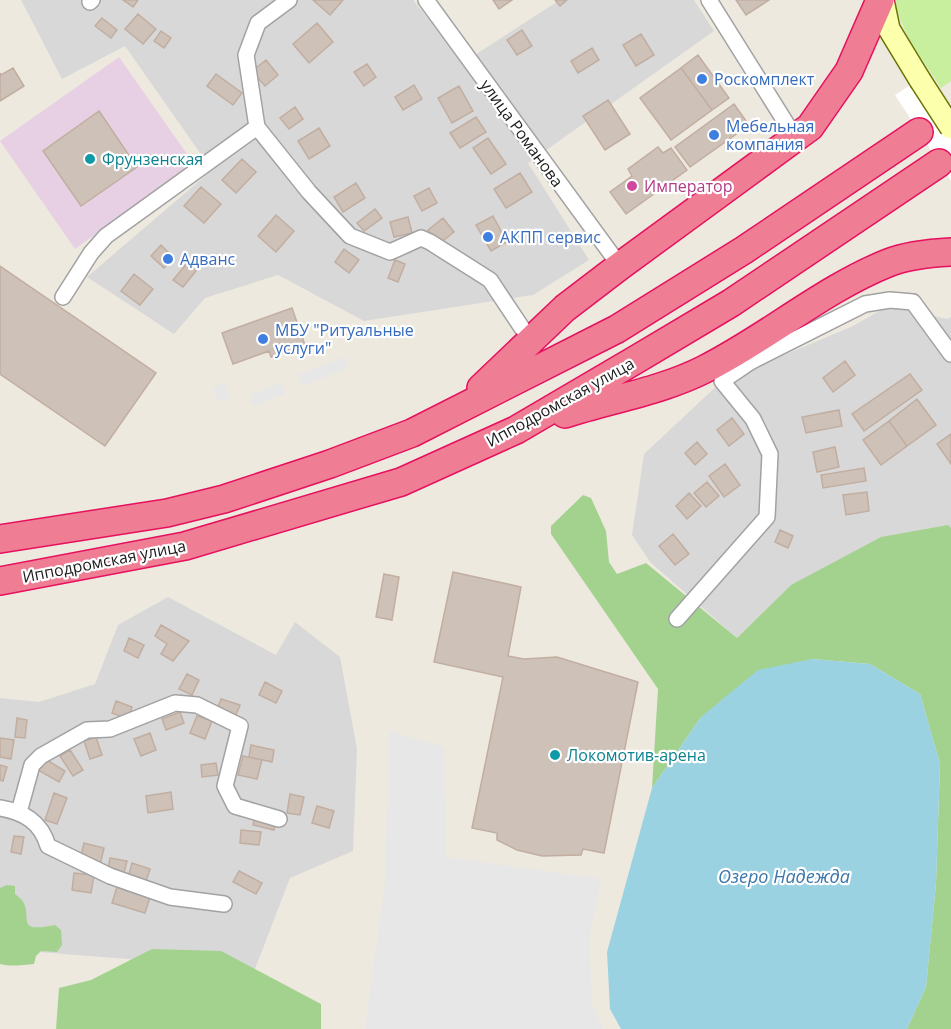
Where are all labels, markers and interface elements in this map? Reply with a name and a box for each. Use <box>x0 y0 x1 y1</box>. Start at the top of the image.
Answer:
place label: Роскомплект <box>714 68 815 90</box>
marker: Роскомплект <box>695 72 709 86</box>
street label: улица Романова <box>475 75 569 191</box>
place label: Мебельная компания <box>726 115 814 155</box>
marker: Мебельная компания <box>707 128 721 142</box>
place label: Фрунзенская <box>102 148 203 170</box>
marker: Фрунзенская <box>83 152 97 166</box>
place label: Император <box>644 175 732 197</box>
marker: Император <box>625 179 639 193</box>
place label: АКПП сервис <box>500 226 601 248</box>
marker: АКПП сервис <box>481 230 495 244</box>
place label: Адванс <box>180 248 236 270</box>
marker: Адванс <box>161 252 175 266</box>
place label: МБУ "Ритуальные услуги" <box>275 319 414 359</box>
marker: МБУ "Ритуальные услуги" <box>256 332 270 346</box>
street label: Ипподромская улица <box>482 352 638 452</box>
street label: Ипподромская улица <box>20 534 188 588</box>
place label: Локомотив-арена <box>567 744 706 766</box>
marker: Локомотив-арена <box>548 748 562 762</box>
water label: Озеро Надежда <box>718 864 850 888</box>

